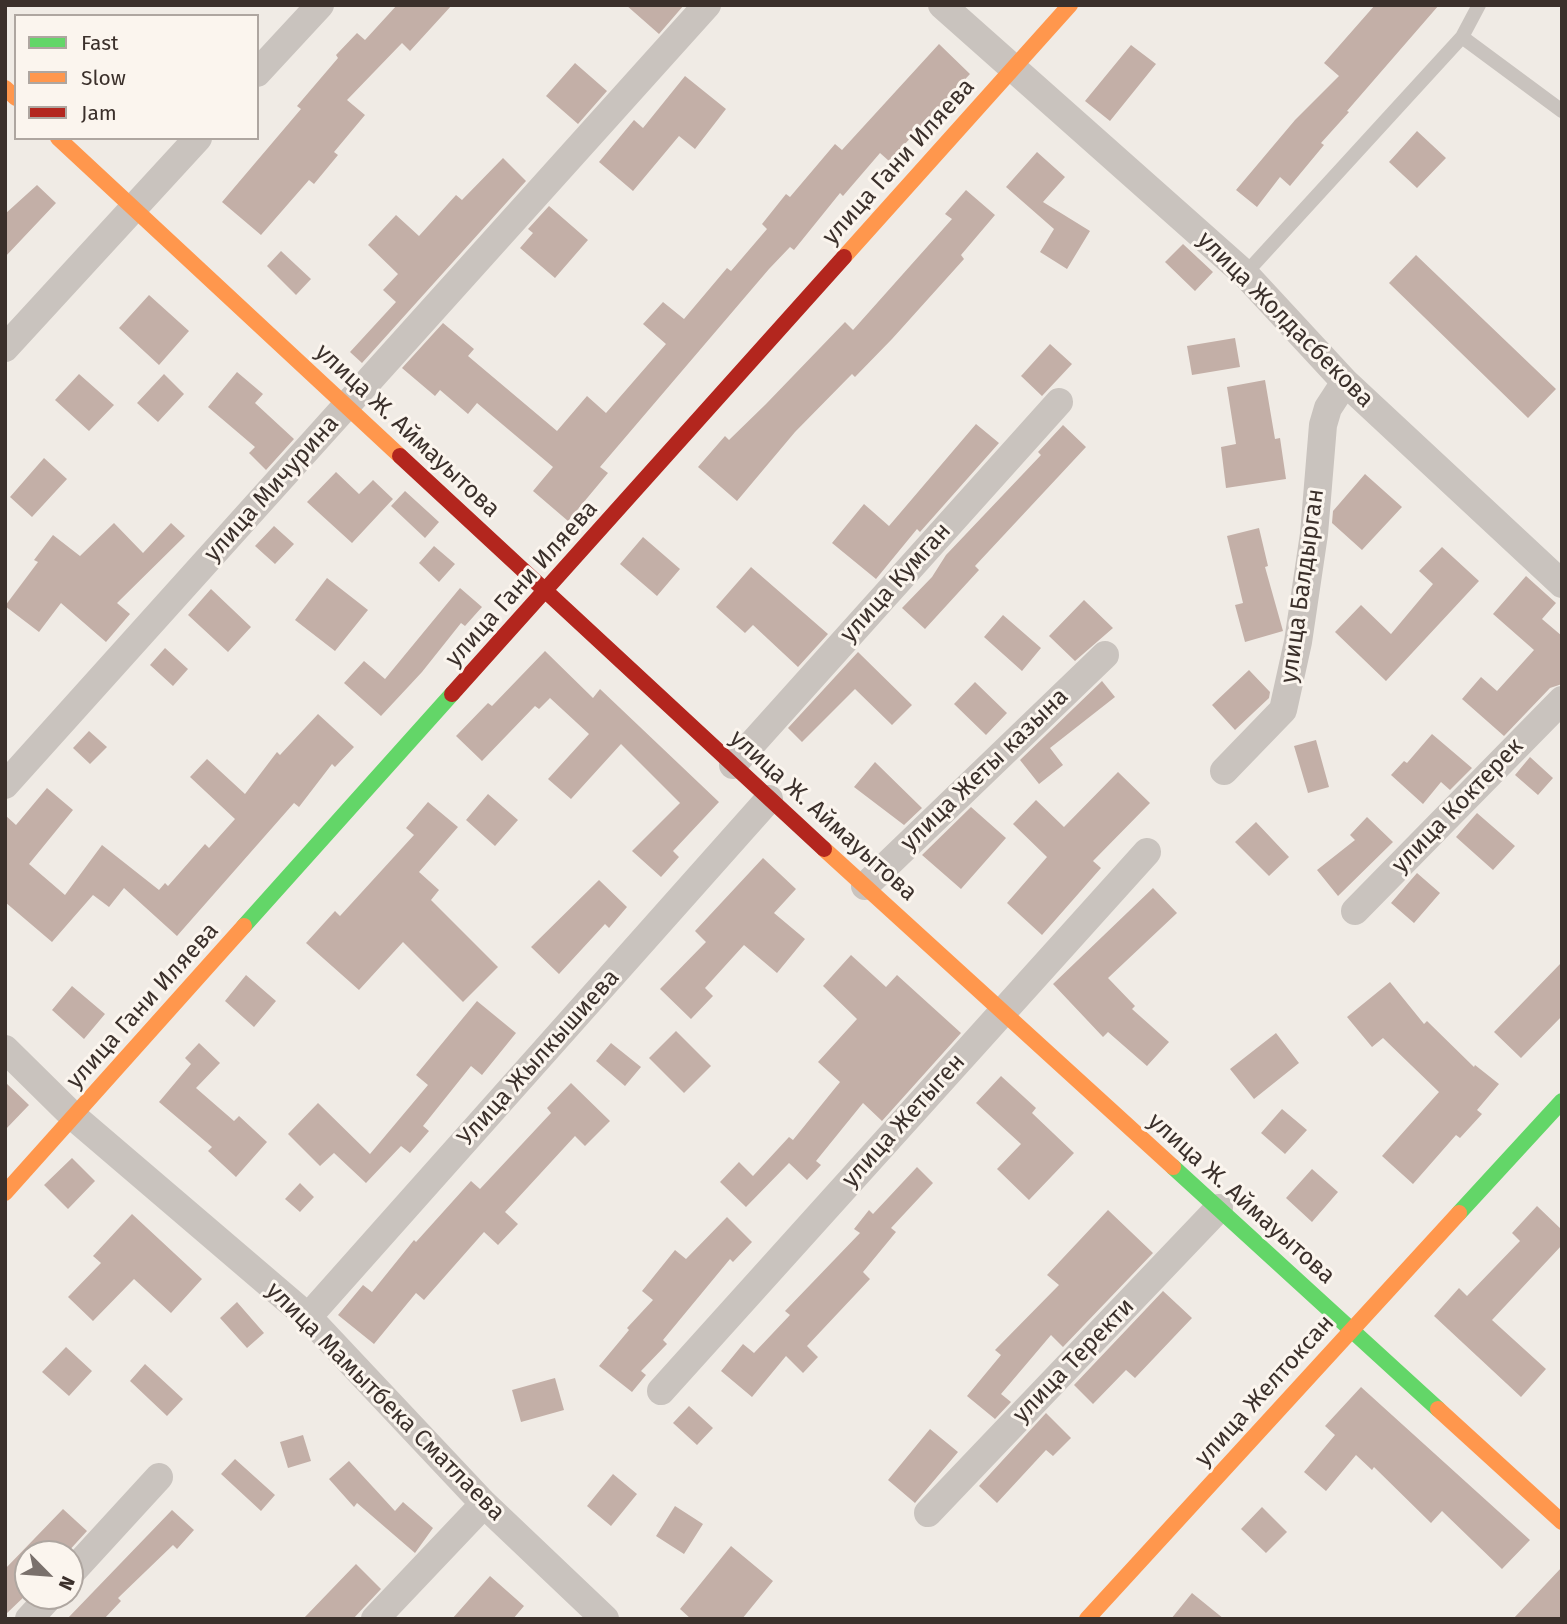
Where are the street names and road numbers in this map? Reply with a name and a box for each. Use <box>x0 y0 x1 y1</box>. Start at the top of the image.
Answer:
street label: улица Гани Иляева <box>817 73 981 251</box>
street label: улица Жолдасбекова <box>1191 226 1379 414</box>
street label: улица Ж. Аймауытова <box>309 338 505 524</box>
street label: улица Мичурина <box>199 410 345 568</box>
street label: улица Балдырган <box>1275 487 1331 685</box>
street label: улица Гани Иляева <box>440 495 604 673</box>
street label: улица Кумган <box>835 517 957 649</box>
street label: улица Жеты казына <box>895 683 1075 857</box>
street label: улица Ж. Аймауытова <box>723 724 923 908</box>
street label: улица Коктерек <box>1386 732 1530 880</box>
street label: улица Гани Иляева <box>61 917 225 1095</box>
street label: Улица Жылкышиева <box>452 964 626 1152</box>
street label: улица Жетыген <box>836 1048 972 1194</box>
street label: улица Ж. Аймауытова <box>1141 1107 1341 1291</box>
street label: улица Мамытбека Сматлаева <box>260 1277 510 1527</box>
street label: улица Теректи <box>1007 1293 1141 1429</box>
street label: улица Желтоксан <box>1189 1309 1341 1473</box>

